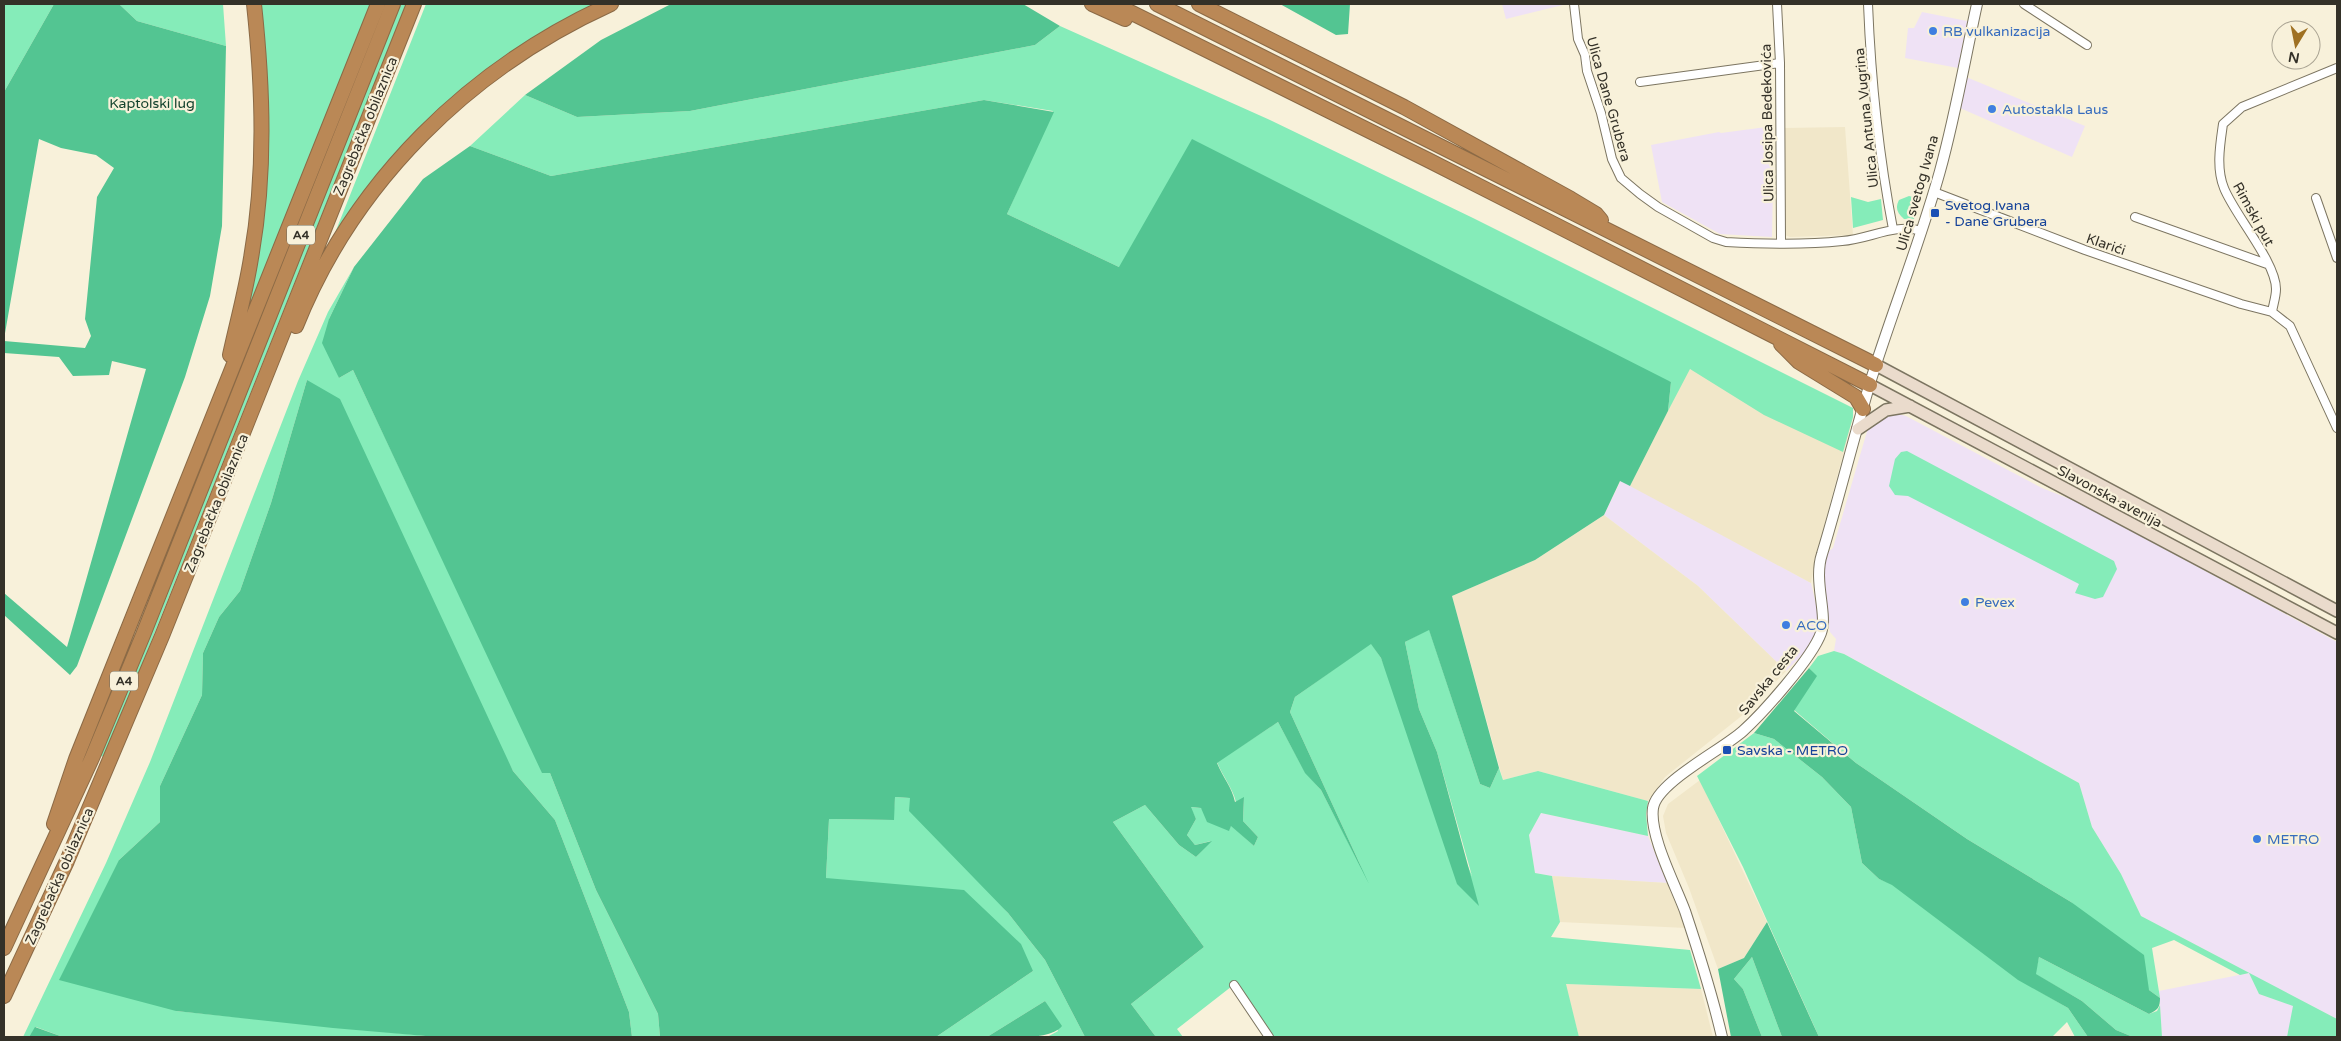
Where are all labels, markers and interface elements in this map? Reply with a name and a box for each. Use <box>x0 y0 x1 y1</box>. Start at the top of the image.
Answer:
north arrow <box>2271 20 2321 70</box>
place label: RB vulkanizacija <box>1943 23 2050 40</box>
marker: RB vulkanizacija <box>1927 25 1939 37</box>
street label: Ulica Dane Grubera <box>1583 35 1634 164</box>
street label: Ulica Josipa Bedekovića <box>1758 44 1777 202</box>
street label: Ulica Antuna Vugrina <box>1851 47 1882 189</box>
text: N <box>2287 48 2301 67</box>
street label: Zagrebačka obilaznica <box>330 54 401 198</box>
park label: Kaptolski lug <box>109 95 195 112</box>
place label: Autostakla Laus <box>2002 101 2108 118</box>
marker: Autostakla Laus <box>1986 103 1998 115</box>
street label: Ulica svetog Ivana <box>1893 133 1942 253</box>
street label: Rimski put <box>2229 179 2278 250</box>
place label: Svetog Ivana - Dane Grubera <box>1945 197 2047 230</box>
marker: Svetog Ivana - Dane Grubera <box>1929 207 1941 219</box>
road number: A4 <box>287 226 315 244</box>
street label: Klarići <box>2084 230 2128 259</box>
street label: Zagrebačka obilaznica <box>181 431 252 575</box>
street label: Slavonska avenija <box>2054 462 2165 531</box>
place label: Pevex <box>1975 594 2015 611</box>
marker: Pevex <box>1959 596 1971 608</box>
place label: ACO <box>1796 617 1827 634</box>
marker: ACO <box>1780 619 1792 631</box>
street label: Savska cesta <box>1735 642 1802 719</box>
road number: A4 <box>110 671 138 690</box>
place label: Savska - METRO <box>1737 742 1848 759</box>
marker: Savska - METRO <box>1721 744 1733 756</box>
street label: Zagrebačka obilaznica <box>22 805 97 947</box>
place label: METRO <box>2267 831 2319 848</box>
marker: METRO <box>2251 833 2263 845</box>

